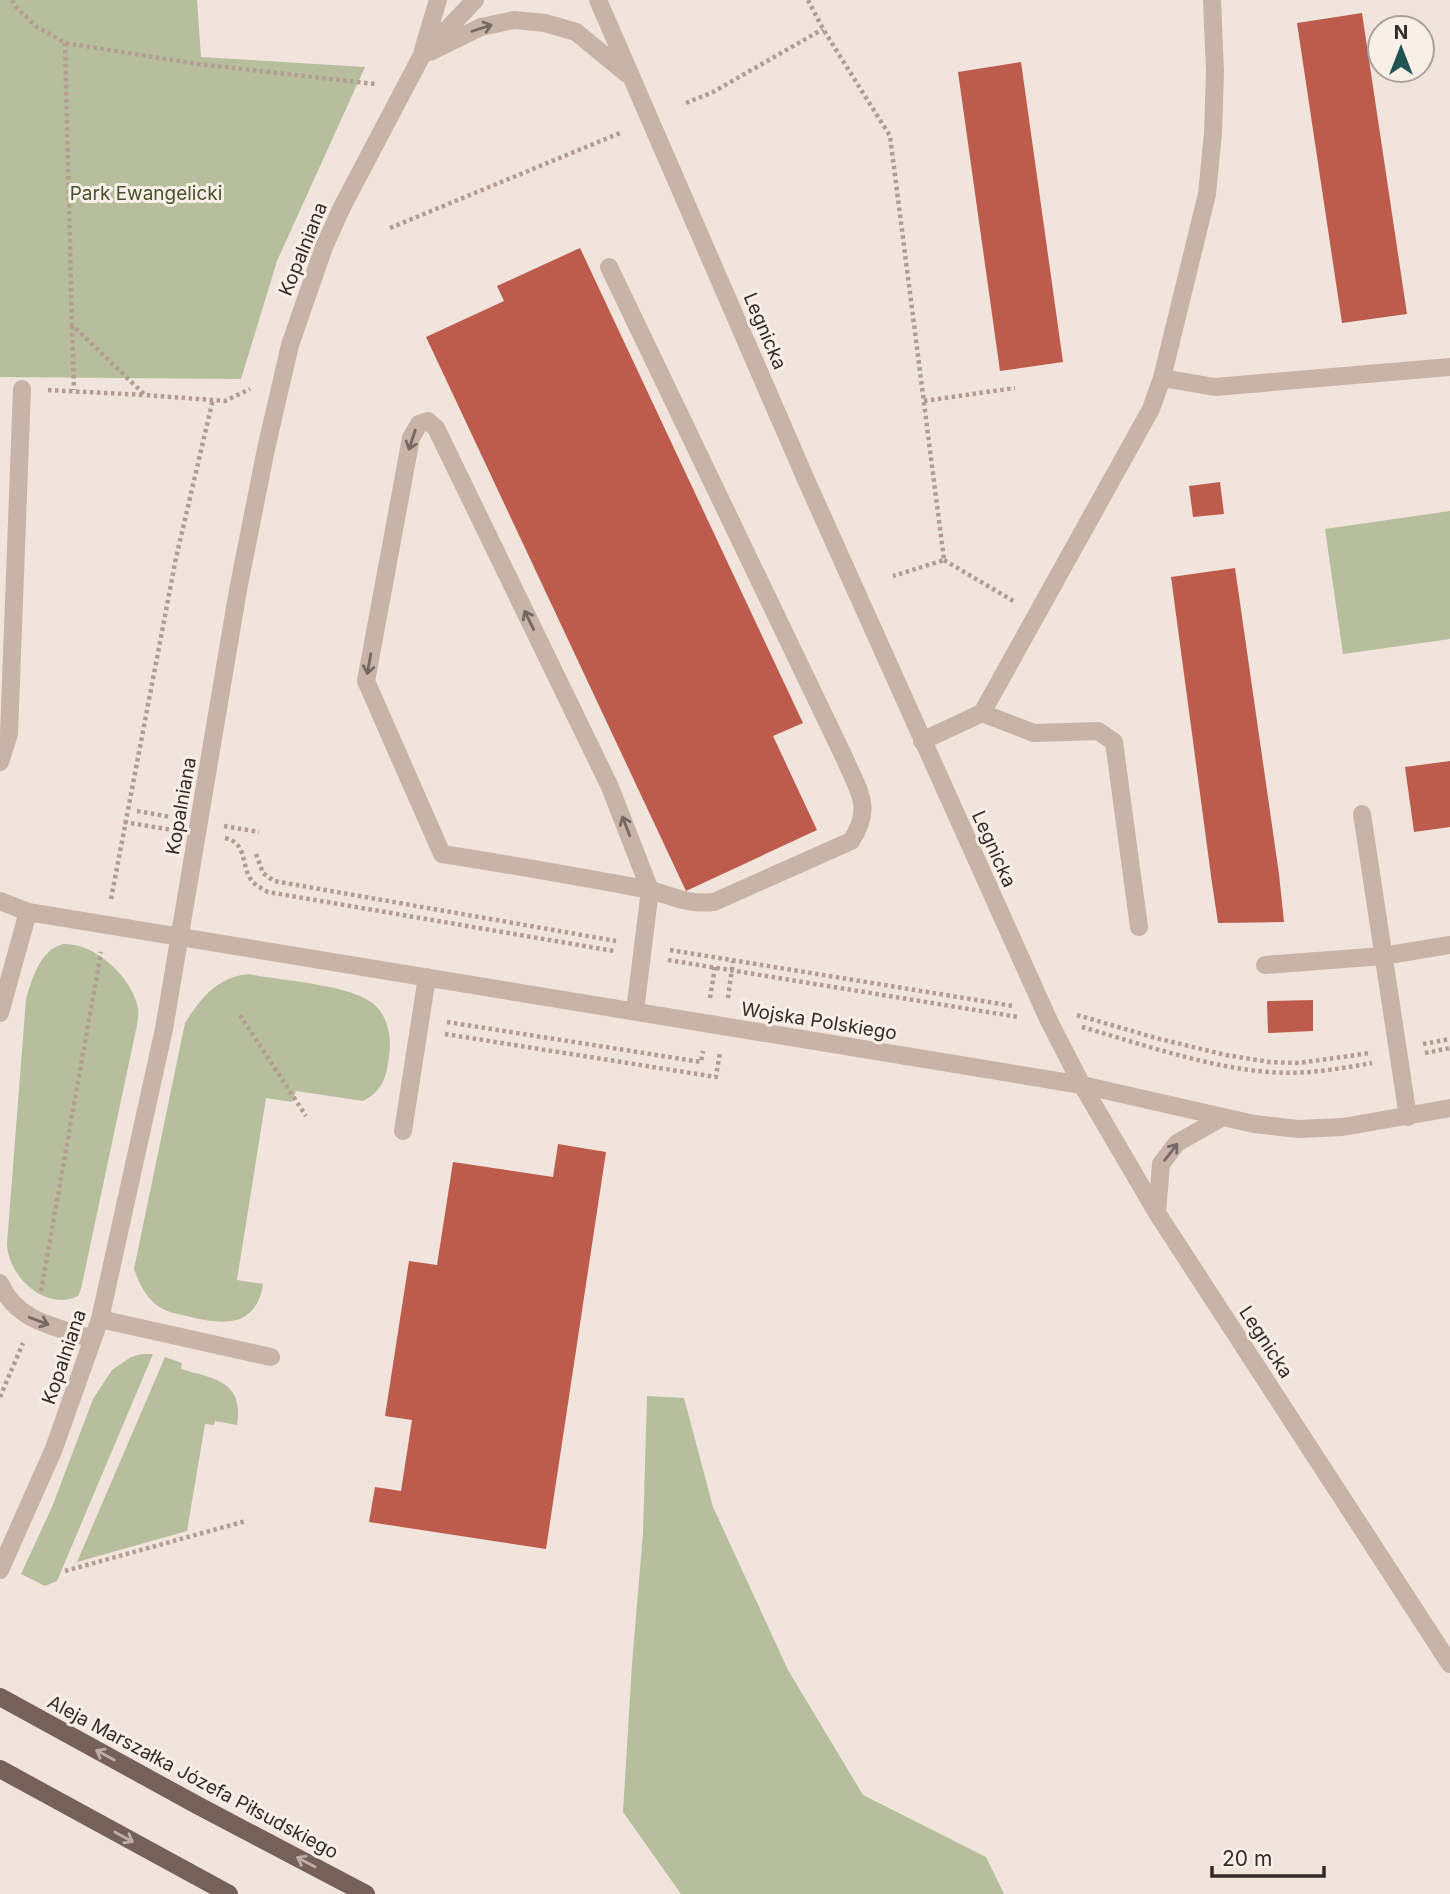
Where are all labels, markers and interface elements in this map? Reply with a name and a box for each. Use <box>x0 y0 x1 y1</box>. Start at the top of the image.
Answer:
north arrow <box>1366 14 1436 84</box>
one-way arrow <box>471 21 493 33</box>
text: N <box>1394 21 1408 44</box>
park label: Park Ewangelicki <box>70 182 222 205</box>
street label: Kopalniana <box>274 199 332 299</box>
street label: Legnicka <box>739 289 791 373</box>
one-way arrow <box>405 429 418 451</box>
one-way arrow <box>522 610 536 631</box>
one-way arrow <box>362 652 375 675</box>
street label: Kopalniana <box>161 755 201 857</box>
street label: Legnicka <box>967 807 1021 891</box>
one-way arrow <box>618 815 631 837</box>
street label: Wojska Polskiego <box>739 997 899 1045</box>
one-way arrow <box>1163 1143 1178 1162</box>
street label: Legnicka <box>1234 1302 1298 1382</box>
street label: Kopalniana <box>37 1307 91 1407</box>
one-way arrow <box>28 1315 50 1328</box>
street label: Aleja Marszałka Józefa Piłsudskiego <box>44 1690 342 1864</box>
one-way arrow <box>95 1748 116 1761</box>
one-way arrow <box>114 1830 134 1844</box>
scale bar <box>1212 1834 1324 1878</box>
text: 20 m <box>1222 1846 1272 1871</box>
one-way arrow <box>296 1855 317 1869</box>

